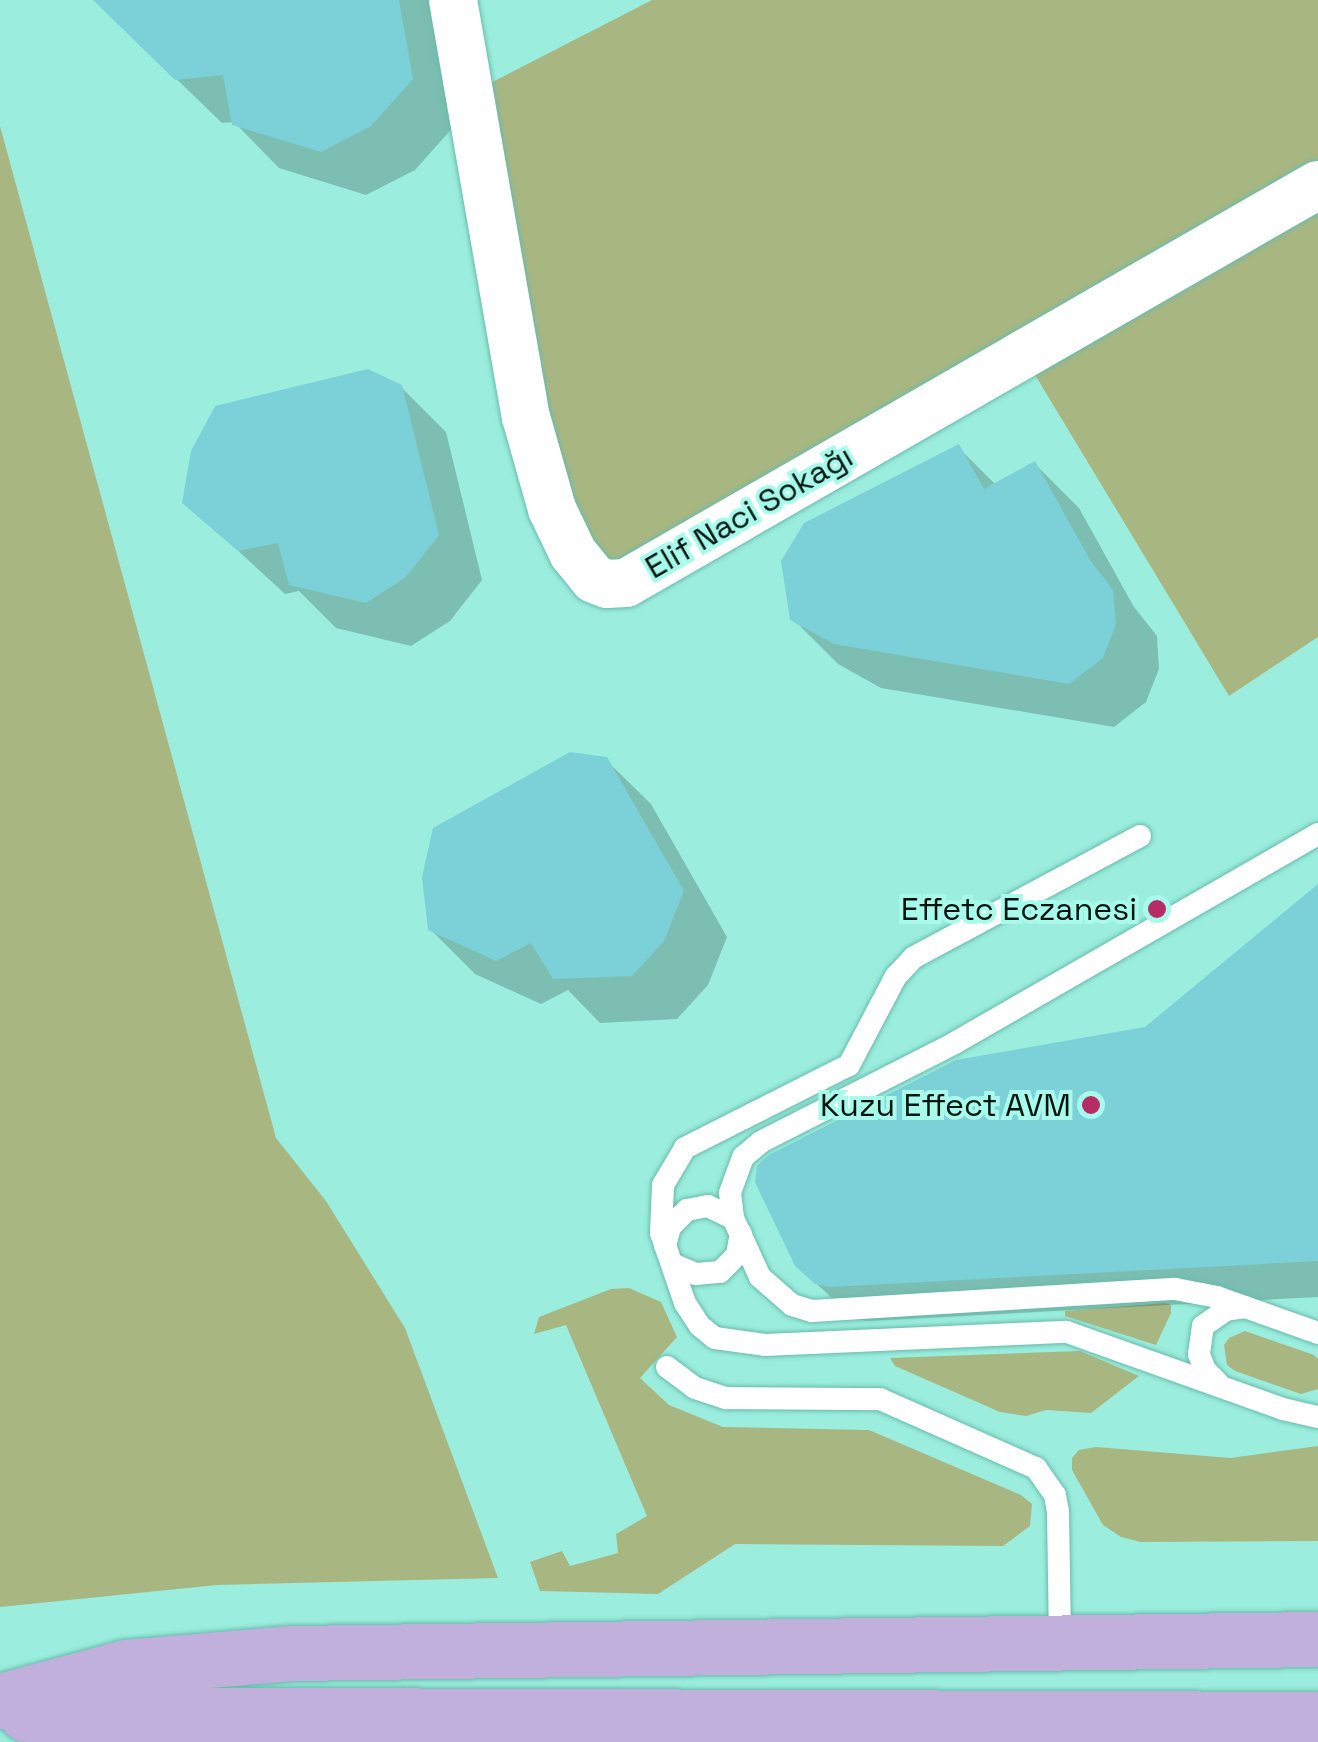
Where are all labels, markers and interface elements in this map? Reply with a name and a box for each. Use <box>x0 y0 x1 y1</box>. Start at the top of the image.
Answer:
street label: Elif Naci Sokağı <box>638 437 860 587</box>
place label: Effetc Eczanesi <box>901 890 1137 928</box>
marker: Effetc Eczanesi <box>1146 898 1168 920</box>
place label: Kuzu Effect AVM <box>820 1086 1071 1124</box>
marker: Kuzu Effect AVM <box>1080 1094 1102 1116</box>

